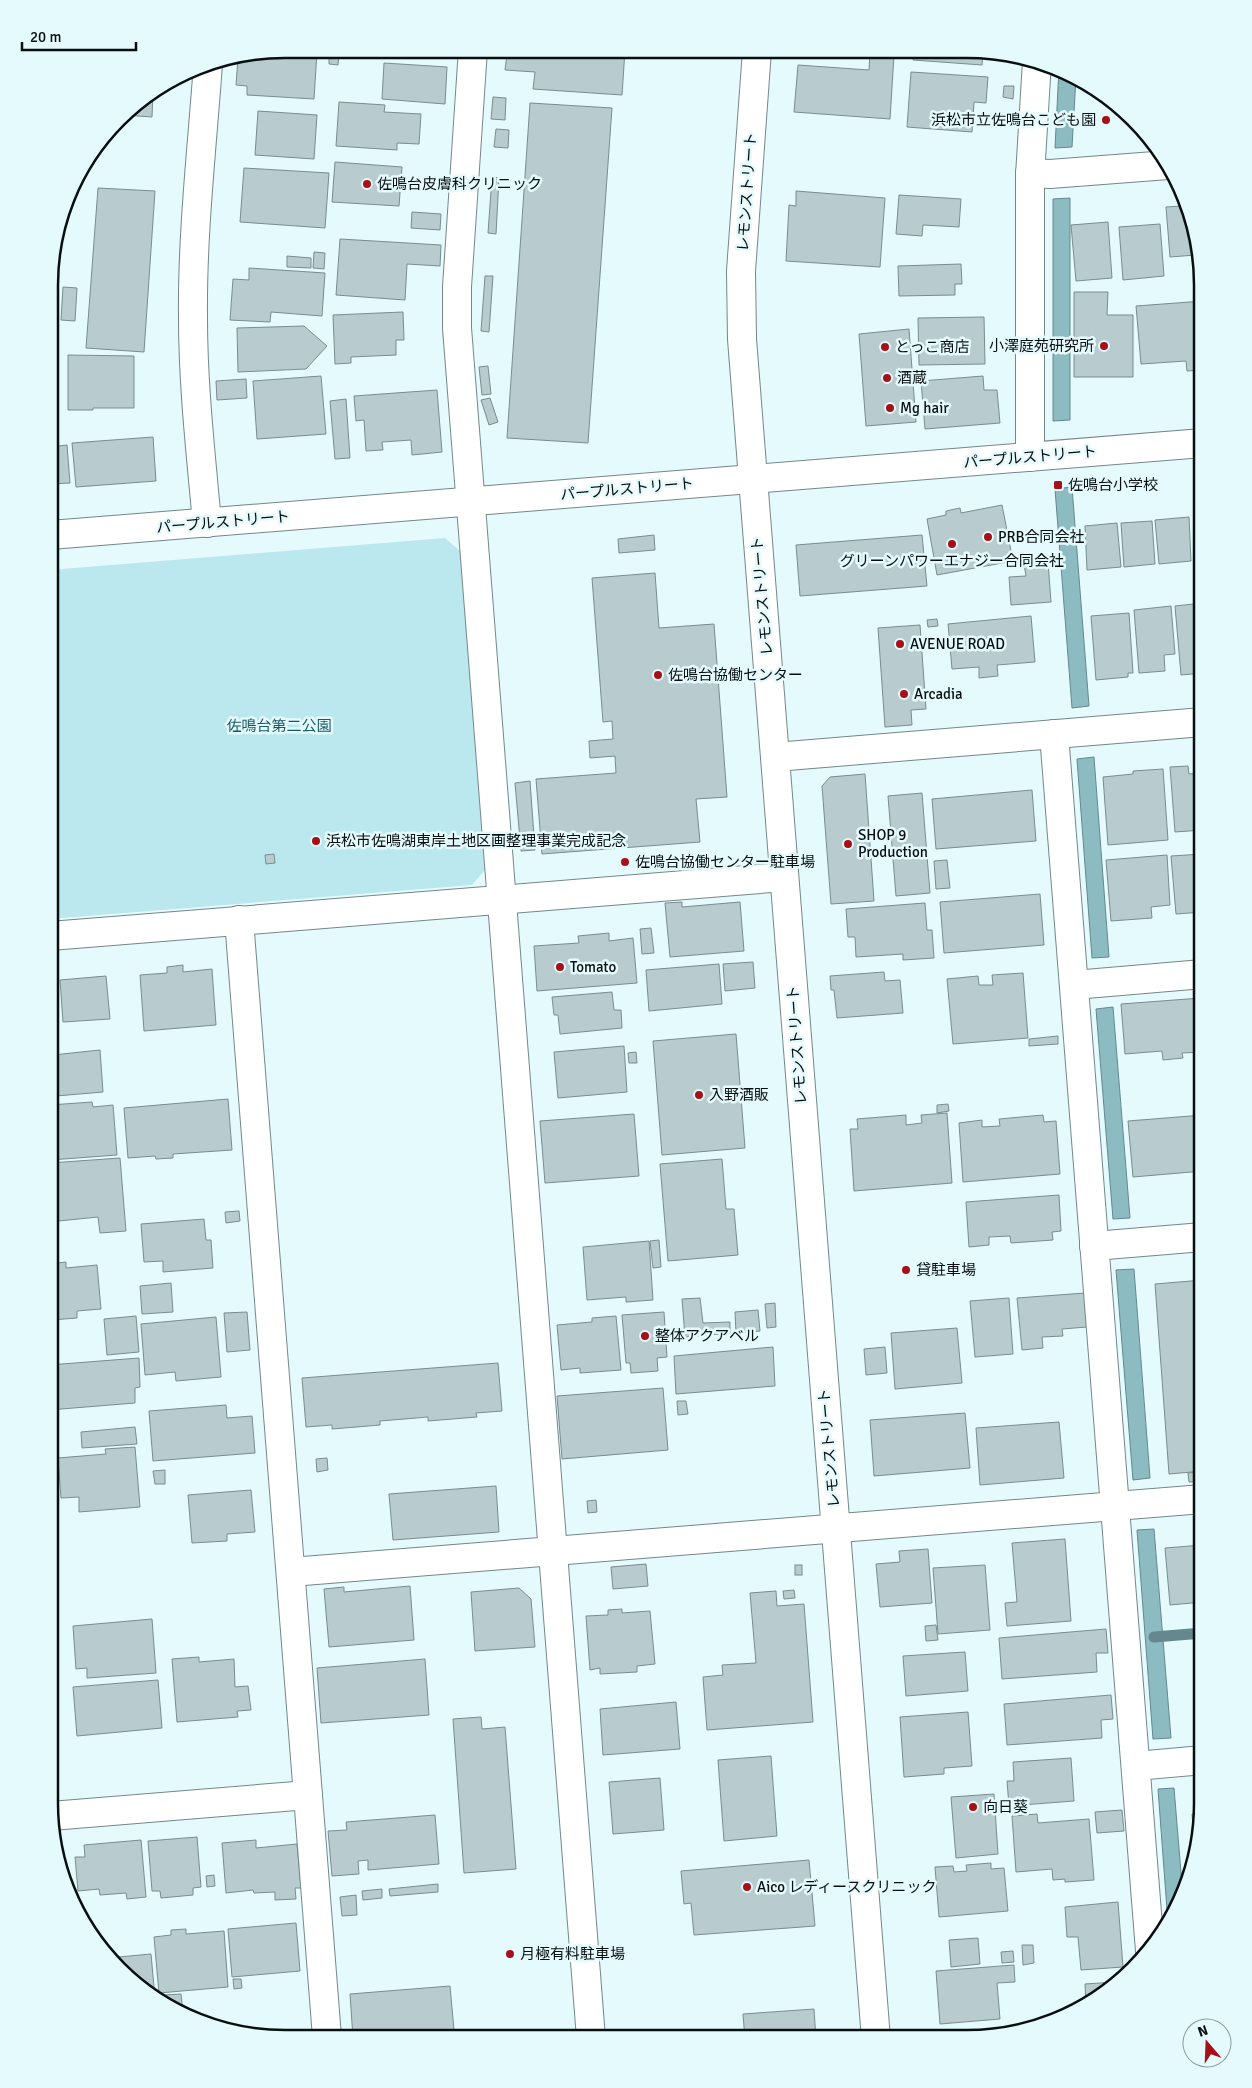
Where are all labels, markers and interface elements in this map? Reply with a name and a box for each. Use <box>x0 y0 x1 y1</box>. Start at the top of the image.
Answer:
scale bar <box>22 20 136 52</box>
text: 20 m <box>30 28 61 46</box>
place label: 浜松市立佐鳴台こども園 <box>931 111 1096 129</box>
marker: 浜松市立佐鳴台こども園 <box>1100 114 1112 126</box>
street label: レモンストリート <box>734 132 760 252</box>
place label: 佐鳴台皮膚科クリニック <box>377 175 542 193</box>
marker: 佐鳴台皮膚科クリニック <box>361 178 373 190</box>
place label: 小澤庭苑研究所 <box>989 337 1094 355</box>
place label: とっこ商店 <box>895 338 970 356</box>
marker: 小澤庭苑研究所 <box>1098 340 1110 352</box>
marker: とっこ商店 <box>879 341 891 353</box>
place label: 酒蔵 <box>897 369 927 387</box>
marker: 酒蔵 <box>881 372 893 384</box>
place label: Mg hair <box>900 399 949 417</box>
marker: Mg hair <box>884 402 896 414</box>
street label: パープルストリート <box>962 442 1098 472</box>
street label: パープルストリート <box>559 474 695 504</box>
place label: 佐鳴台小学校 <box>1068 476 1158 494</box>
marker: 佐鳴台小学校 <box>1052 479 1064 491</box>
street label: パープルストリート <box>155 507 291 537</box>
place label: PRB合同会社 <box>998 528 1085 546</box>
marker: PRB合同会社 <box>982 531 994 543</box>
street label: レモンストリート <box>748 536 776 656</box>
marker: グリーンパワーエナジー合同会社 <box>946 538 958 550</box>
place label: グリーンパワーエナジー合同会社 <box>840 552 1064 570</box>
place label: AVENUE ROAD <box>910 635 1005 653</box>
marker: AVENUE ROAD <box>894 638 906 650</box>
place label: 佐鳴台協働センター <box>668 666 803 684</box>
marker: 佐鳴台協働センター <box>652 669 664 681</box>
place label: Arcadia <box>914 685 963 703</box>
marker: Arcadia <box>898 688 910 700</box>
park label: 佐鳴台第二公園 <box>226 717 332 735</box>
place label: SHOP 9 Production <box>858 826 928 861</box>
place label: 浜松市佐鳴湖東岸土地区画整理事業完成記念 <box>326 832 626 850</box>
marker: 浜松市佐鳴湖東岸土地区画整理事業完成記念 <box>310 835 322 847</box>
marker: SHOP 9 Production <box>842 838 854 850</box>
place label: 佐鳴台協働センター駐車場 <box>635 853 815 871</box>
marker: 佐鳴台協働センター駐車場 <box>619 856 631 868</box>
place label: Tomato <box>570 958 616 976</box>
marker: Tomato <box>554 961 566 973</box>
street label: レモンストリート <box>784 985 810 1105</box>
place label: 入野酒販 <box>709 1086 769 1104</box>
marker: 入野酒販 <box>693 1089 705 1101</box>
place label: 貸駐車場 <box>916 1261 976 1279</box>
marker: 貸駐車場 <box>900 1264 912 1276</box>
place label: 整体アクアベル <box>655 1327 759 1345</box>
marker: 整体アクアベル <box>639 1330 651 1342</box>
street label: レモンストリート <box>815 1388 843 1508</box>
place label: 向日葵 <box>983 1798 1028 1816</box>
marker: 向日葵 <box>967 1801 979 1813</box>
place label: Aico レディースクリニック <box>757 1878 937 1896</box>
marker: Aico レディースクリニック <box>741 1881 753 1893</box>
place label: 月極有料駐車場 <box>520 1945 625 1963</box>
marker: 月極有料駐車場 <box>504 1948 516 1960</box>
north arrow <box>1182 2018 1232 2068</box>
text: N <box>1196 2022 1210 2041</box>

